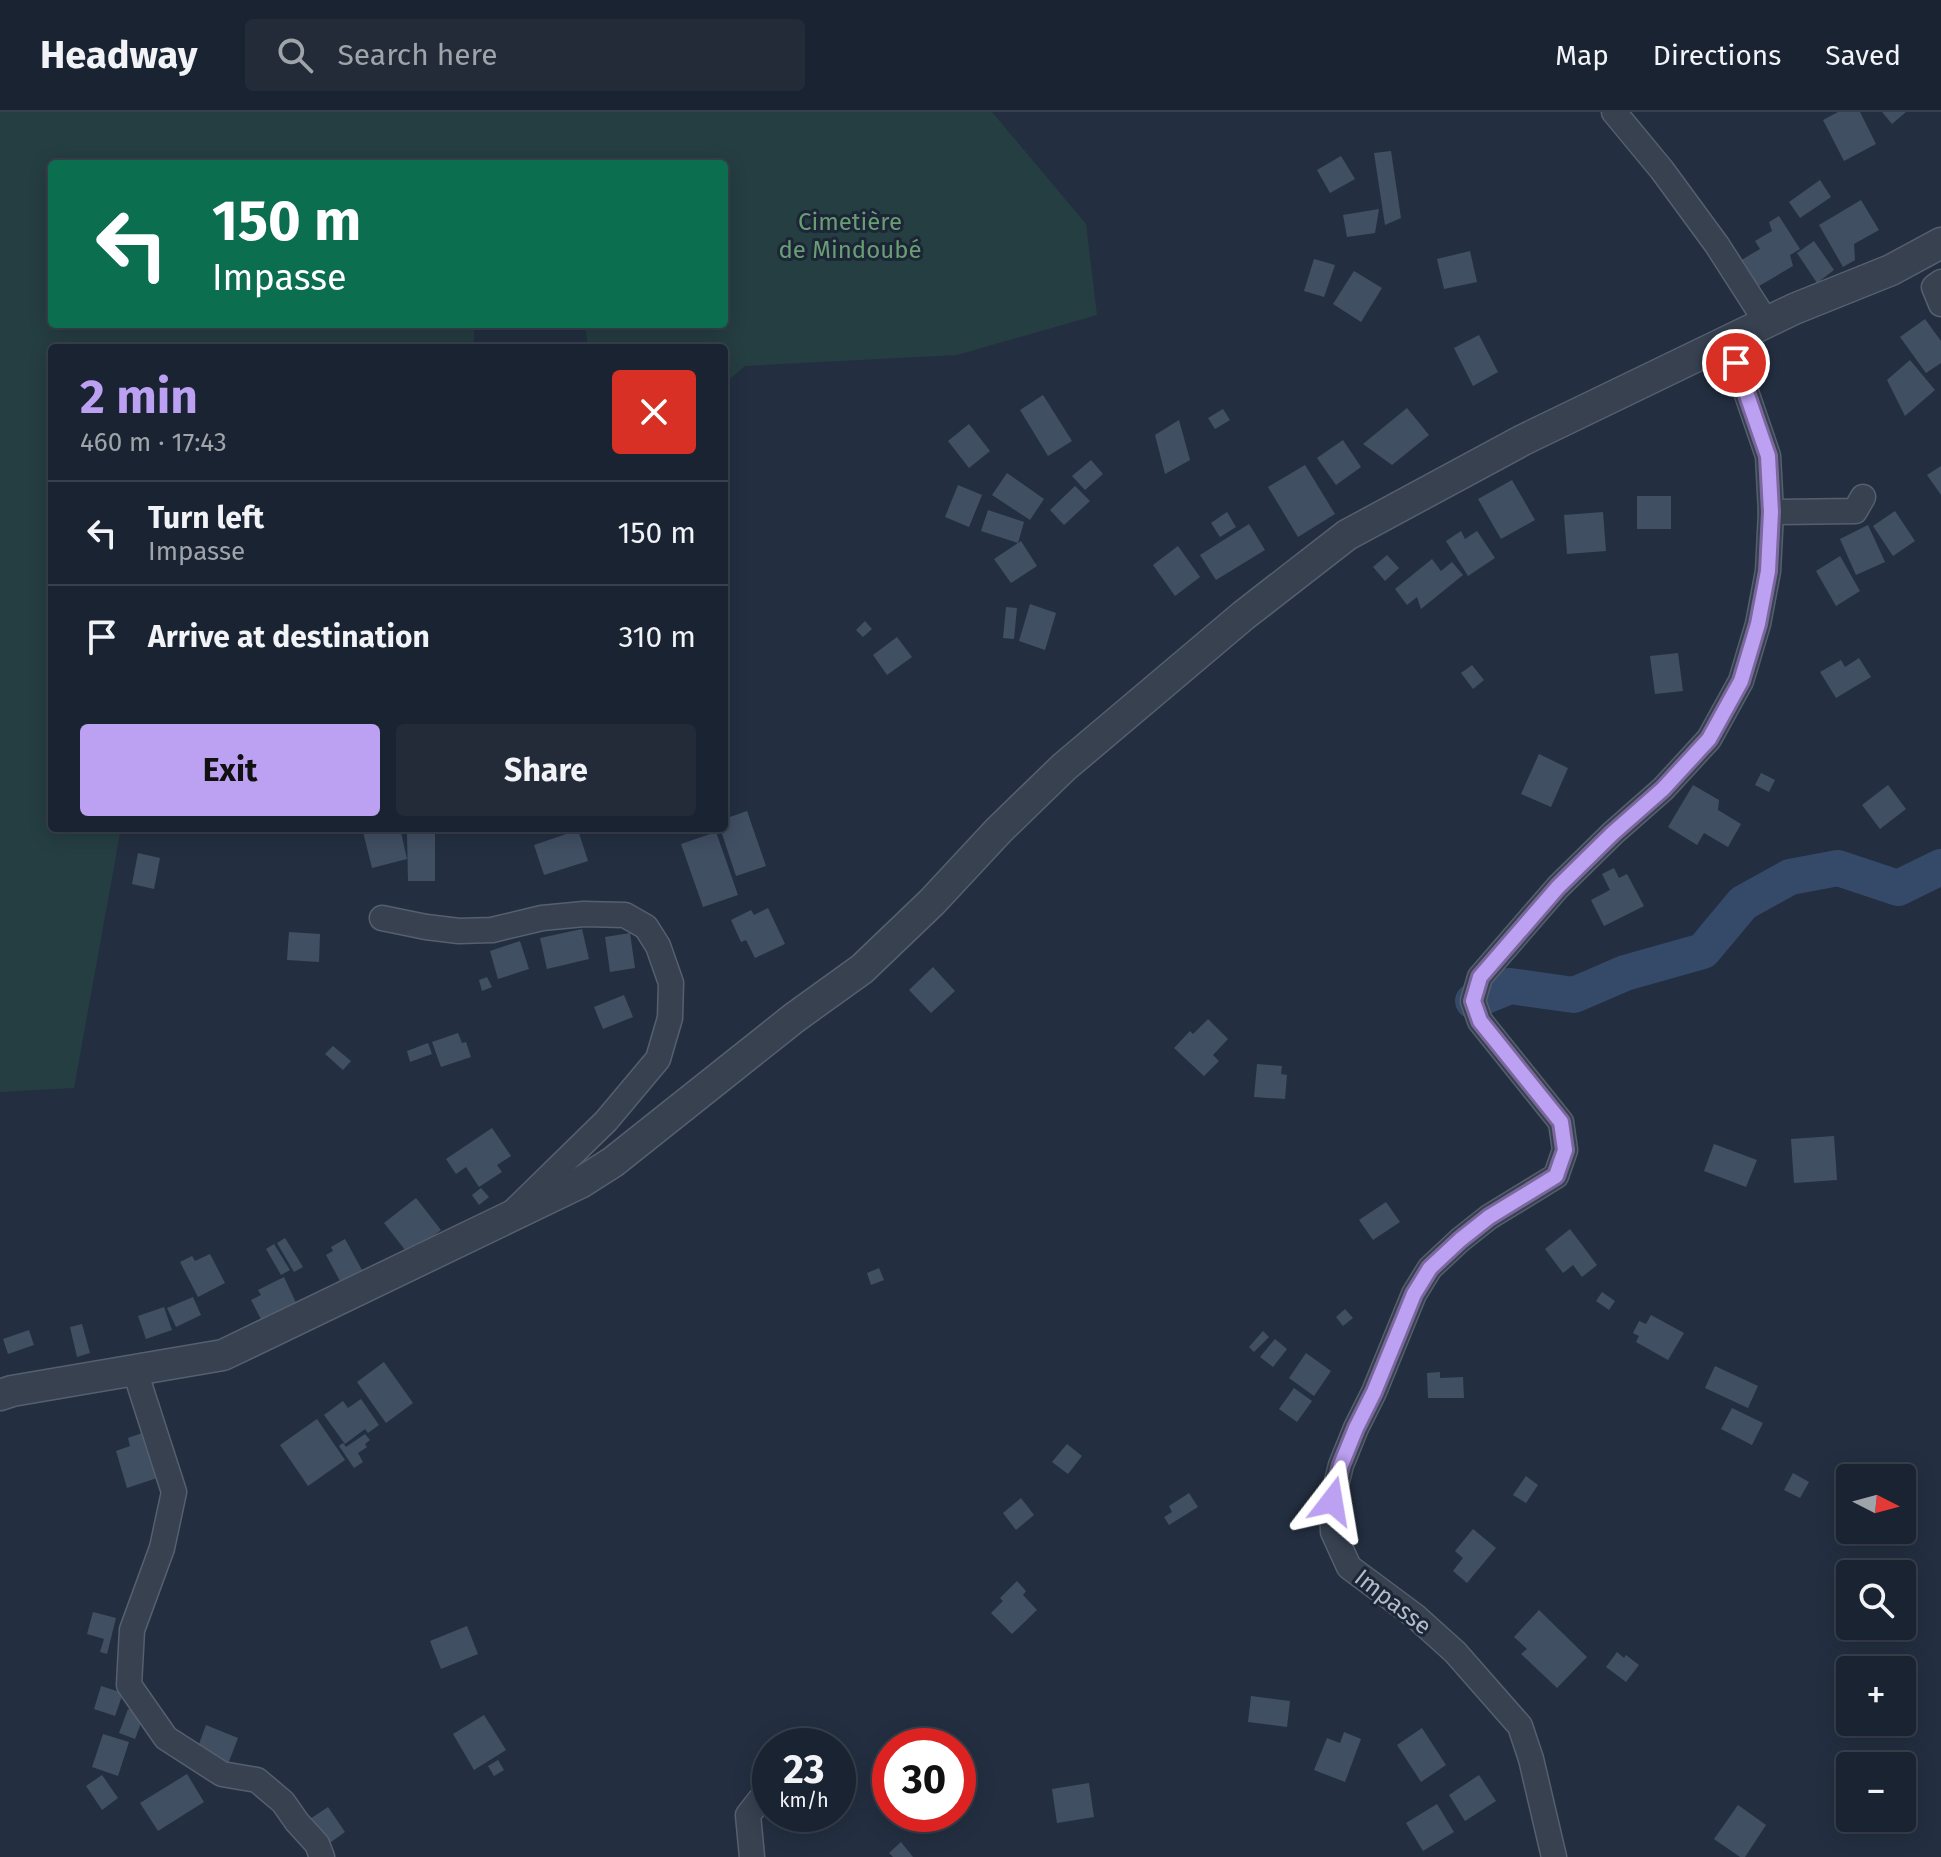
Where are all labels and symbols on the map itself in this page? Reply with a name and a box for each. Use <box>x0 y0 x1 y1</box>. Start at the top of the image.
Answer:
park label: Cimetière de Mindoubé <box>779 208 921 264</box>
pin <box>1702 329 1770 397</box>
position arrow <box>1290 1459 1374 1543</box>
north arrow <box>1836 1464 1916 1544</box>
street label: Impasse <box>1349 1563 1437 1641</box>
speed limit sign: 30 <box>872 1728 976 1832</box>

